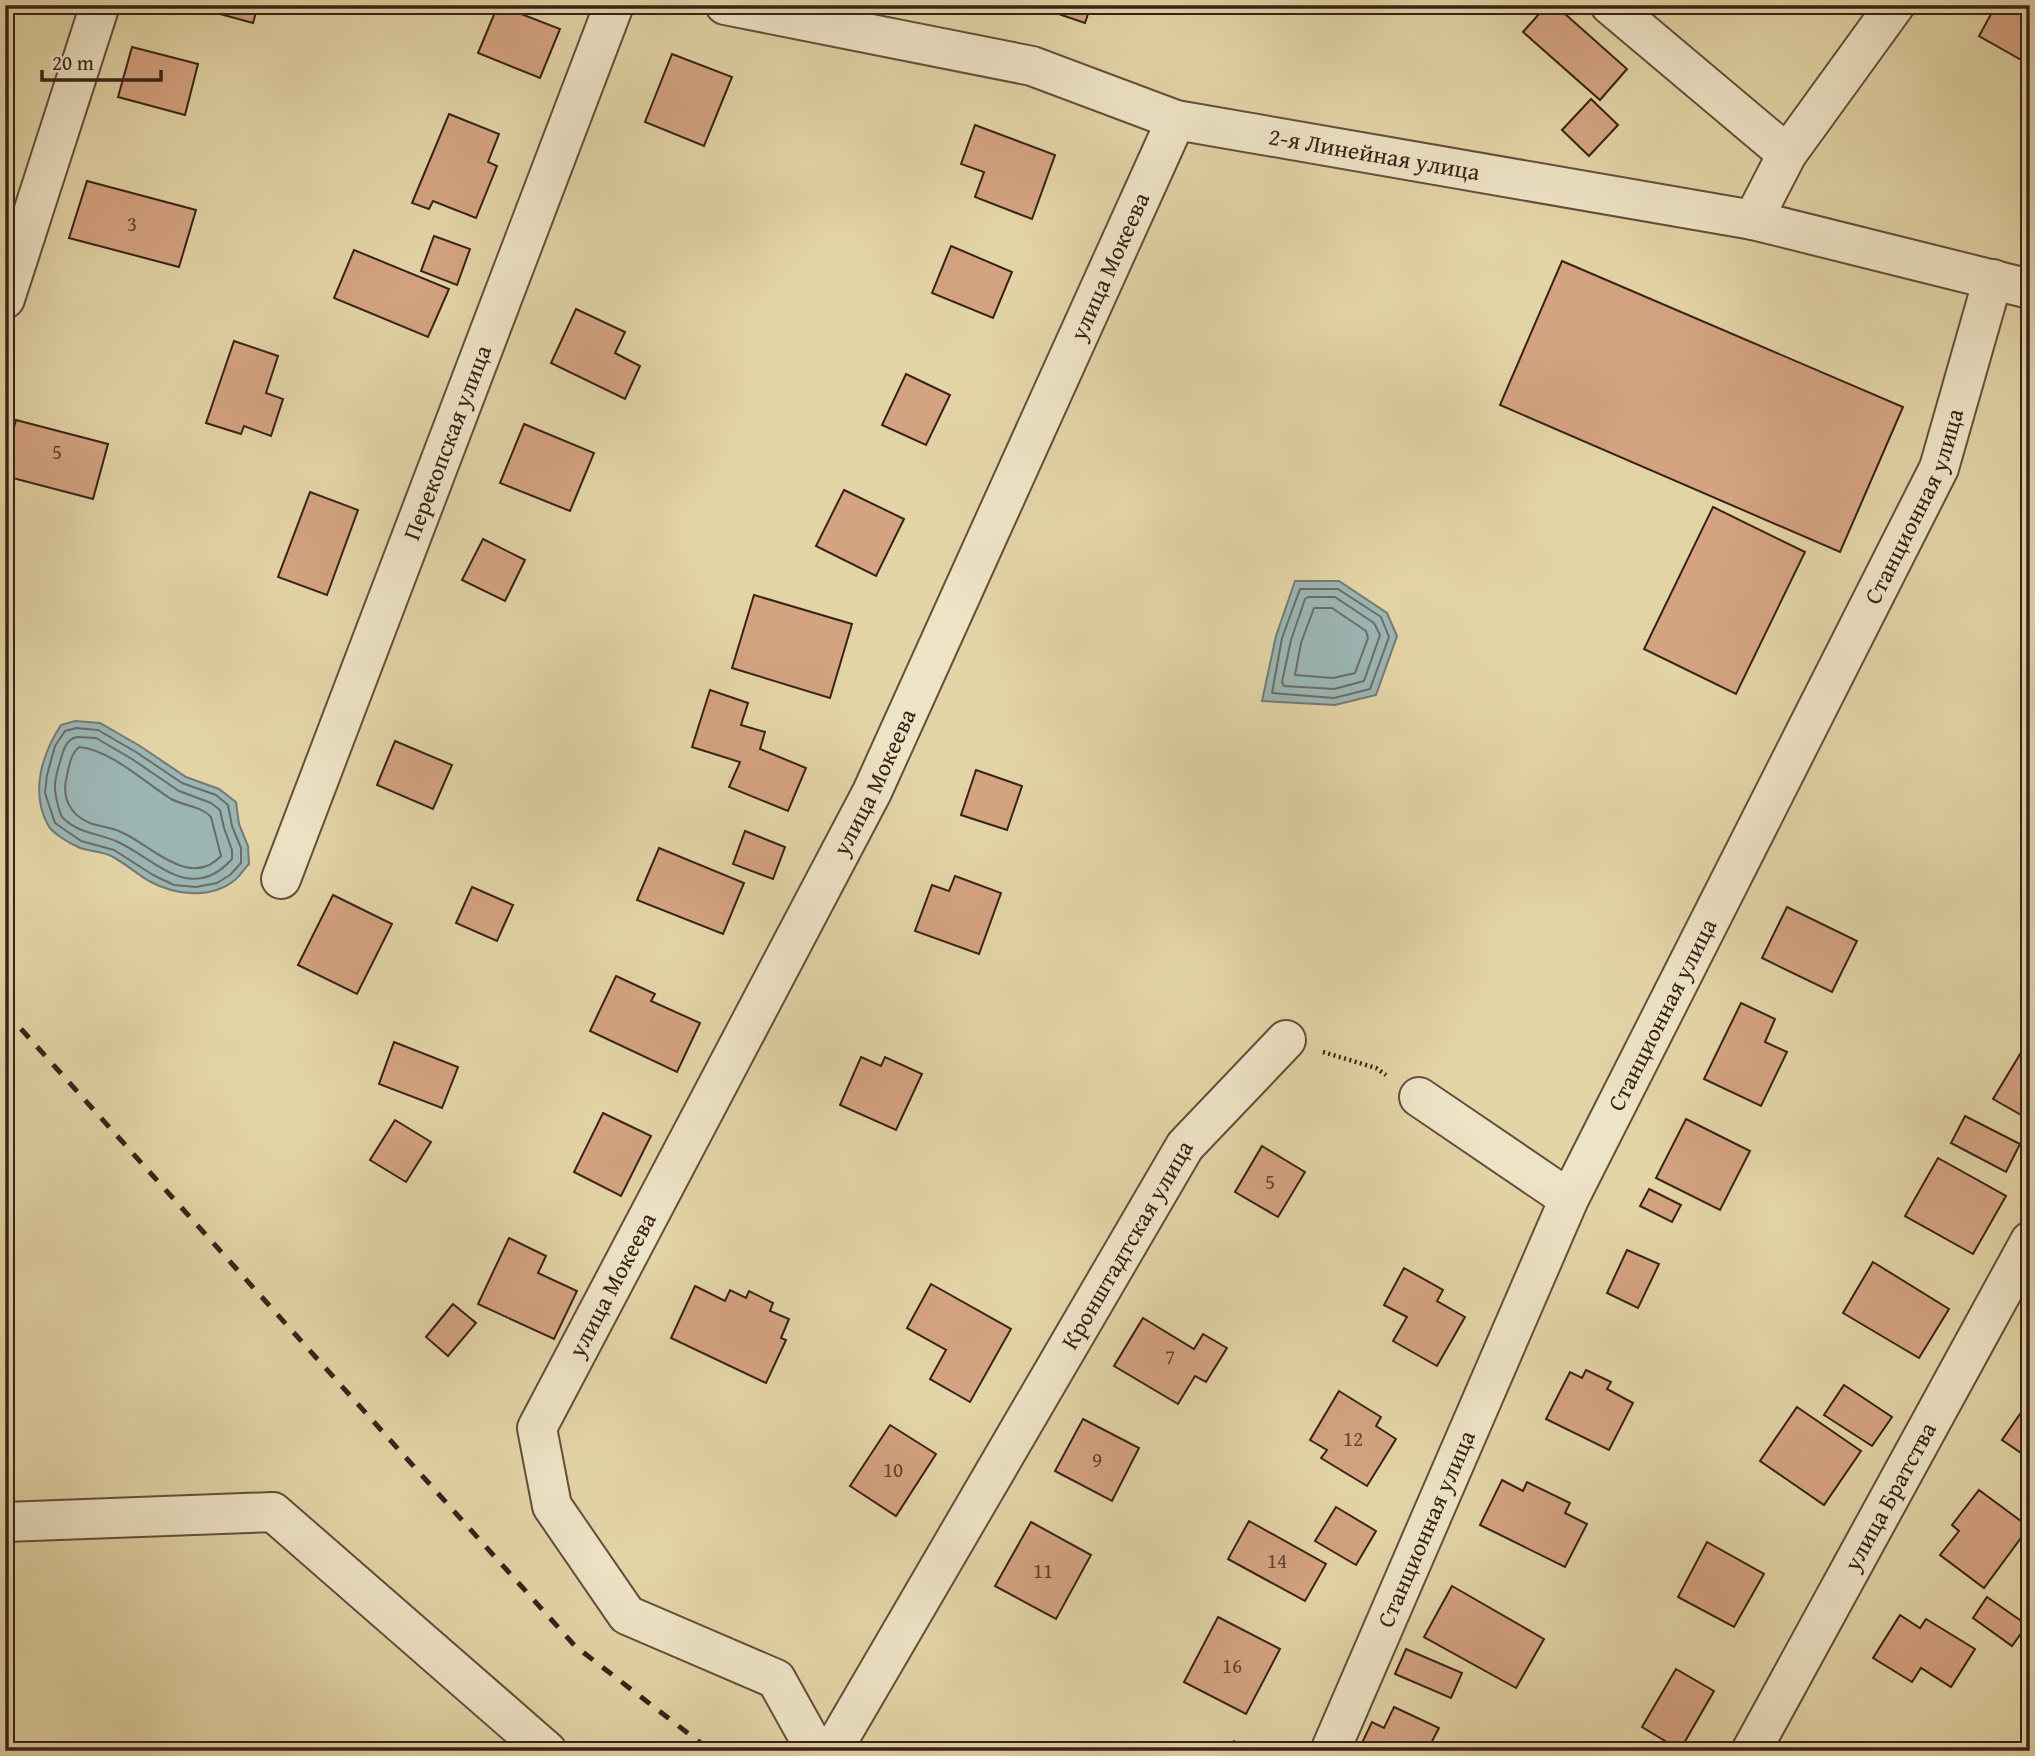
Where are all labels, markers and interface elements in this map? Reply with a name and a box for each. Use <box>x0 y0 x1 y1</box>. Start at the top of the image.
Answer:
scale bar <box>42 38 161 82</box>
text: 20 m <box>52 47 94 78</box>
street label: 2-я Линейная улица <box>1266 118 1483 189</box>
street label: улица Мокеева <box>1060 186 1158 347</box>
house number: 3 <box>127 208 137 239</box>
street label: Перекопская улица <box>394 339 500 545</box>
street label: Станционная улица <box>1855 404 1972 610</box>
house number: 5 <box>52 436 62 467</box>
street label: улица Мокеева <box>823 702 925 863</box>
street label: Станционная улица <box>1598 912 1725 1117</box>
street label: Кронштадтская улица <box>1052 1133 1202 1356</box>
house number: 5 <box>1265 1166 1275 1197</box>
street label: улица Мокеева <box>559 1205 665 1364</box>
house number: 7 <box>1165 1341 1175 1372</box>
street label: улица Братства <box>1834 1415 1945 1578</box>
house number: 12 <box>1343 1423 1363 1454</box>
street label: Станционная улица <box>1368 1424 1484 1633</box>
house number: 9 <box>1092 1444 1102 1475</box>
house number: 10 <box>883 1454 903 1485</box>
house number: 14 <box>1267 1545 1287 1576</box>
house number: 11 <box>1033 1555 1053 1586</box>
house number: 16 <box>1222 1650 1242 1681</box>

